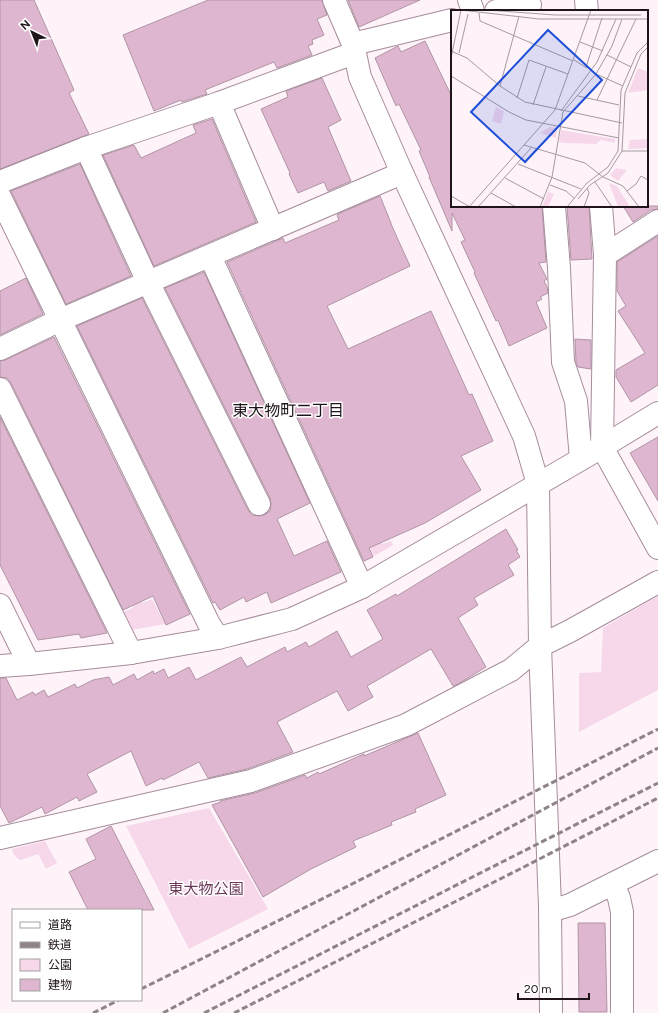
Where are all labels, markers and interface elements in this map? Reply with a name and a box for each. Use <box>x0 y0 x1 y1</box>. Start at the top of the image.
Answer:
inset map <box>451 10 648 207</box>
north arrow <box>12 12 52 52</box>
text: N <box>18 17 33 33</box>
district label: 東大物町二丁目 <box>232 401 344 420</box>
park label: 東大物公園 <box>168 880 244 898</box>
legend <box>12 909 142 1001</box>
text: 道路 <box>48 918 72 932</box>
text: 鉄道 <box>48 938 72 952</box>
text: 公園 <box>48 958 72 972</box>
scale bar <box>518 975 589 1001</box>
text: 建物 <box>48 978 72 992</box>
text: 20 m <box>524 982 552 996</box>

